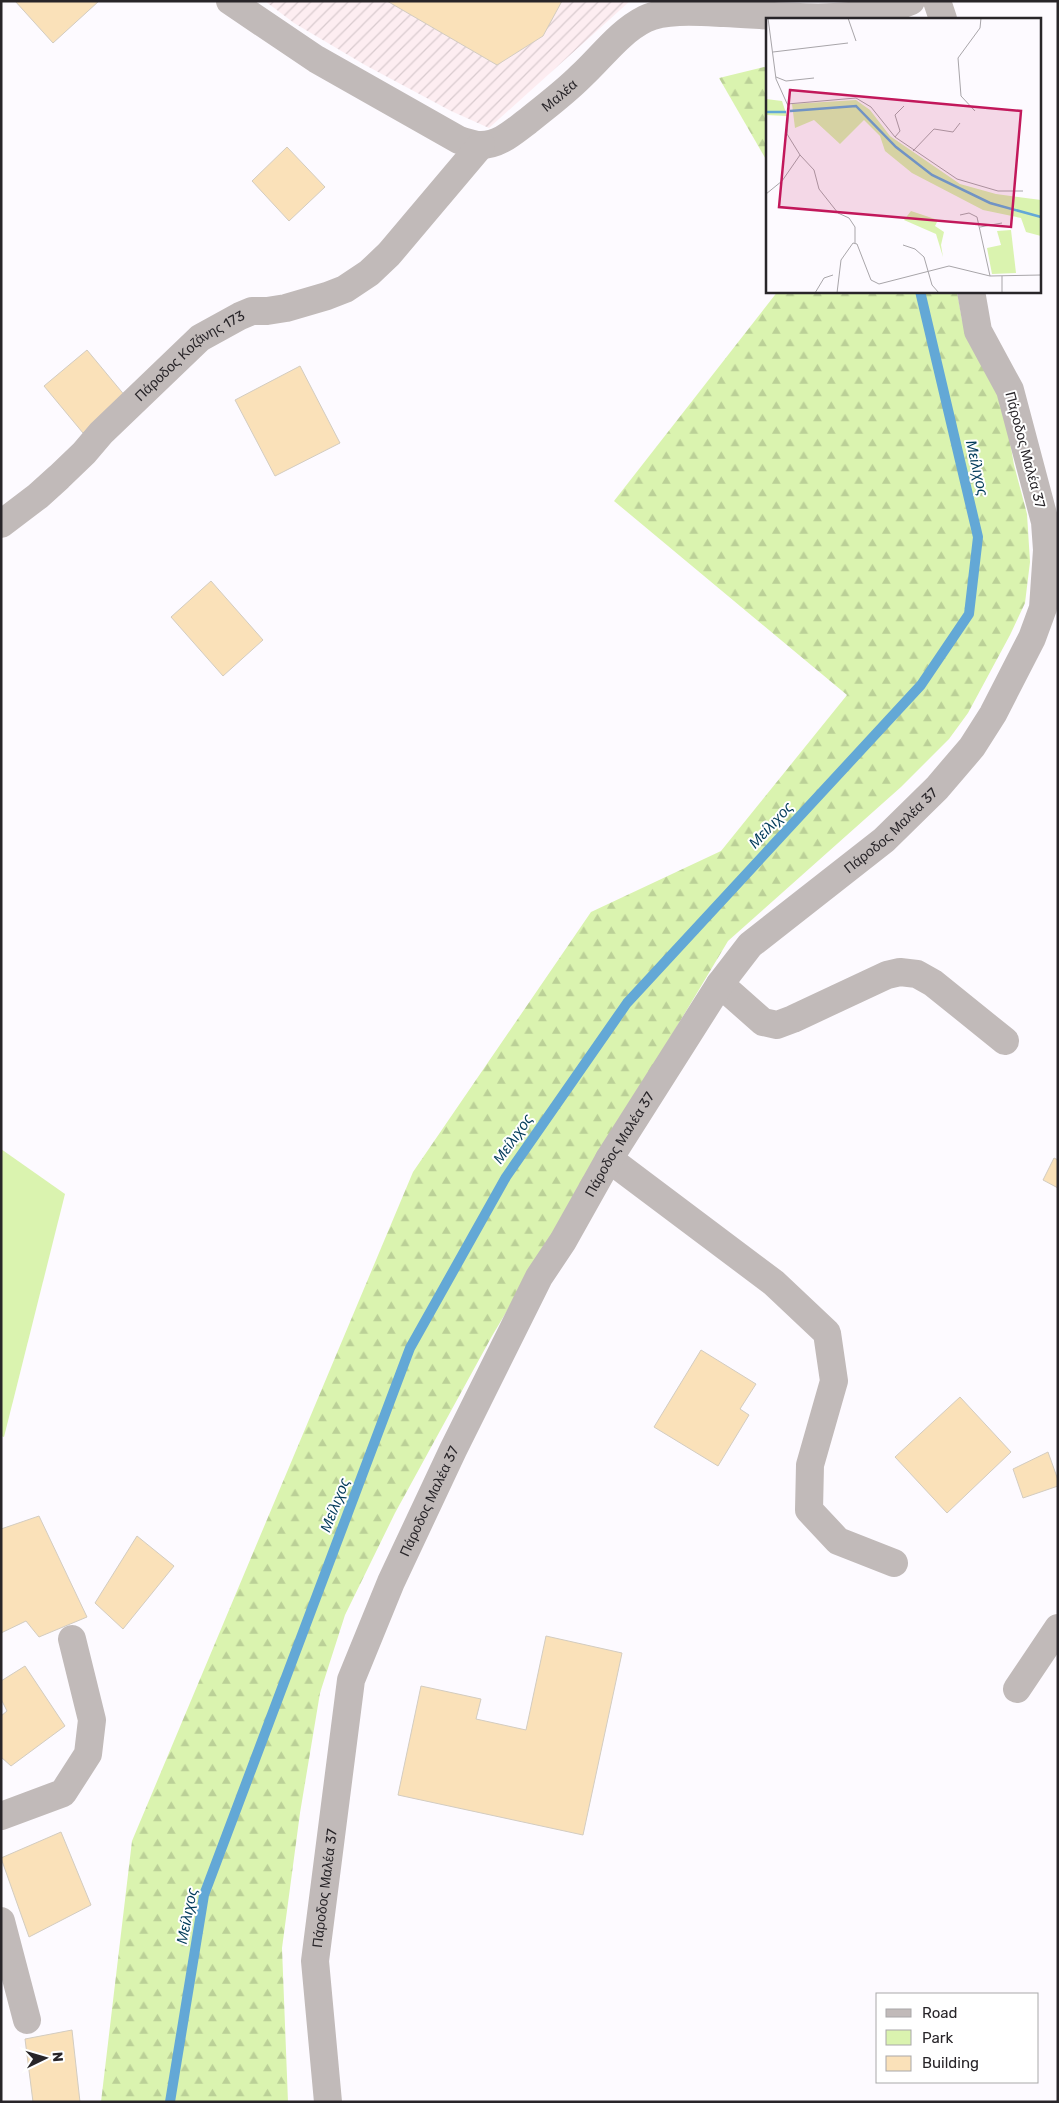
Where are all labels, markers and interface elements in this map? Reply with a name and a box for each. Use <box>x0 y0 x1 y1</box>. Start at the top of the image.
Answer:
inset map <box>766 18 1042 292</box>
street label: Μαλέα <box>538 76 581 115</box>
street label: Πάροδος Κοζάνης 173 <box>131 307 247 404</box>
street label: Πάροδος Μαλέα 37 <box>1001 390 1049 510</box>
water label: Μείλιχος <box>962 438 992 498</box>
street label: Πάροδος Μαλέα 37 <box>840 784 941 877</box>
water label: Μείλιχος <box>745 798 797 852</box>
street label: Πάροδος Μαλέα 37 <box>581 1089 658 1200</box>
water label: Μείλιχος <box>489 1110 537 1167</box>
street label: Πάροδος Μαλέα 37 <box>396 1443 462 1559</box>
water label: Μείλιχος <box>316 1475 354 1535</box>
street label: Πάροδος Μαλέα 37 <box>308 1828 340 1949</box>
water label: Μείλιχος <box>173 1886 201 1946</box>
legend <box>876 1993 1039 2083</box>
text: Road <box>922 2004 958 2022</box>
text: Park <box>922 2029 953 2047</box>
north arrow <box>20 2033 70 2083</box>
text: N <box>49 2051 66 2063</box>
text: Building <box>922 2054 979 2072</box>

